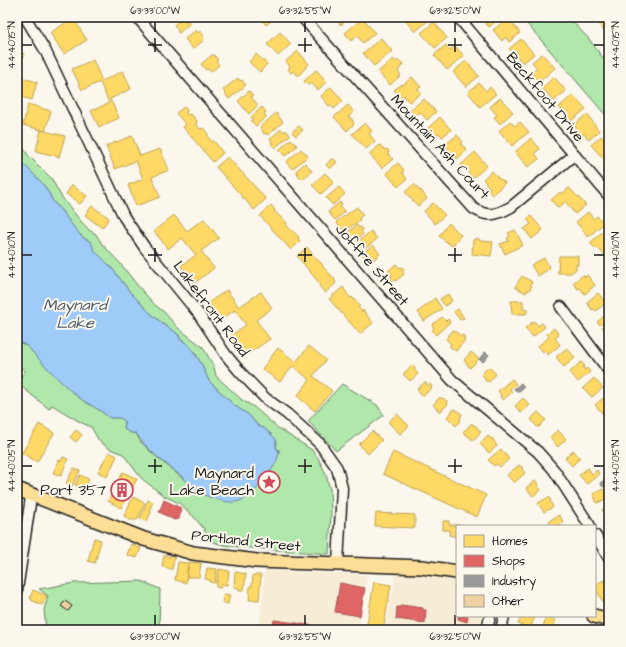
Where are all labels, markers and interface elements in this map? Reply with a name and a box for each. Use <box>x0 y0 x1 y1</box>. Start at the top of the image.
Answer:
text: 63°33'00"W <box>130 4 180 18</box>
text: 63°32'55"W <box>279 4 332 18</box>
text: 63°32'50"W <box>429 4 481 18</box>
text: 44°40'15"N <box>5 21 19 69</box>
text: 44°40'15"N <box>609 21 623 69</box>
street label: Beckfoot Drive <box>501 48 589 146</box>
street label: Mountain Ash Court <box>386 90 494 204</box>
street label: Joffre Street <box>330 219 414 311</box>
text: 44°40'10"N <box>5 232 19 278</box>
text: 44°40'10"N <box>609 232 623 278</box>
street label: Lakefront Road <box>168 257 254 361</box>
water label: Maynard Lake <box>43 294 109 334</box>
text: 44°40'05"N <box>5 440 19 492</box>
text: 44°40'05"N <box>609 440 623 492</box>
place label: Maynard Lake Beach <box>169 463 255 501</box>
place icon: Maynard Lake Beach <box>256 469 282 495</box>
building icon: Port 357 <box>109 477 135 503</box>
place label: Port 357 <box>40 480 106 501</box>
street label: Portland Street <box>190 525 302 557</box>
legend <box>456 525 596 617</box>
text: Homes <box>492 533 528 550</box>
text: Shops <box>492 553 525 570</box>
text: Industry <box>492 573 537 591</box>
text: Other <box>492 593 524 610</box>
text: 63°33'00"W <box>130 630 180 644</box>
text: 63°32'55"W <box>279 630 332 644</box>
text: 63°32'50"W <box>429 630 481 644</box>

